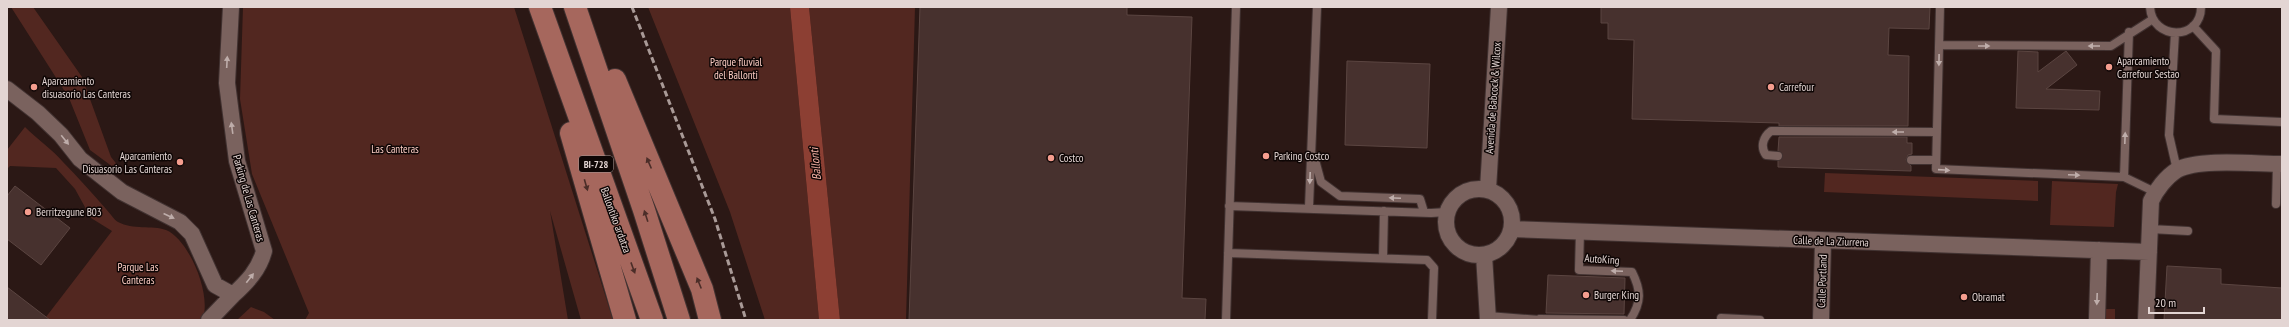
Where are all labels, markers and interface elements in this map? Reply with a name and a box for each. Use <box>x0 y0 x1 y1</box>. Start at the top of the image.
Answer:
street label: Avenida de Babcock & Wilcox <box>1482 41 1504 154</box>
one-way arrow <box>1978 43 1991 49</box>
one-way arrow <box>2087 43 2100 49</box>
one-way arrow <box>1936 54 1942 67</box>
place label: Aparcamiento Carrefour Sestao <box>2117 54 2180 81</box>
one-way arrow <box>224 55 230 68</box>
park label: Parque fluvial del Ballonti <box>710 55 762 82</box>
marker: Aparcamiento Carrefour Sestao <box>2104 62 2114 72</box>
place label: Aparcamiento disuasorio Las Canteras <box>42 74 131 101</box>
place label: Carrefour <box>1779 80 1814 94</box>
marker: Aparcamiento disuasorio Las Canteras <box>29 82 39 92</box>
marker: Carrefour <box>1766 82 1776 92</box>
one-way arrow <box>229 122 236 134</box>
one-way arrow <box>1892 128 1904 135</box>
one-way arrow <box>2122 131 2128 144</box>
one-way arrow <box>61 135 70 146</box>
park label: Las Canteras <box>371 142 419 156</box>
water label: Ballonti <box>806 146 824 181</box>
place label: Aparcamiento Disuasorio Las Canteras <box>82 149 172 176</box>
place label: Parking Costco <box>1274 149 1330 163</box>
place label: Costco <box>1059 151 1084 165</box>
marker: Parking Costco <box>1261 151 1271 161</box>
street label: Parking de Las Canteras <box>230 153 268 243</box>
marker: Costco <box>1046 153 1056 163</box>
road number: BI-728 <box>579 156 613 172</box>
marker: Aparcamiento Disuasorio Las Canteras <box>175 157 185 167</box>
one-way arrow <box>646 157 652 168</box>
one-way arrow <box>1938 166 1950 173</box>
one-way arrow <box>1307 172 1313 185</box>
one-way arrow <box>2068 172 2081 178</box>
one-way arrow <box>583 180 589 192</box>
street label: Ballontiko ardatza <box>598 185 634 255</box>
one-way arrow <box>1388 195 1401 201</box>
place label: Berritzegune B03 <box>36 205 102 219</box>
marker: Berritzegune B03 <box>23 207 33 217</box>
one-way arrow <box>643 210 649 222</box>
one-way arrow <box>163 213 174 219</box>
street label: Calle de La Ziurrena <box>1793 233 1869 249</box>
street label: AutoKing <box>1584 251 1620 267</box>
street label: Calle Portland <box>1814 254 1830 308</box>
park label: Parque Las Canteras <box>117 260 159 287</box>
one-way arrow <box>631 262 637 274</box>
one-way arrow <box>1610 268 1623 274</box>
one-way arrow <box>246 273 254 284</box>
one-way arrow <box>696 277 702 288</box>
place label: Burger King <box>1594 288 1639 302</box>
scale bar <box>2149 289 2204 315</box>
marker: Burger King <box>1581 290 1591 300</box>
place label: Obramat <box>1972 290 2005 304</box>
marker: Obramat <box>1959 292 1969 302</box>
one-way arrow <box>2094 293 2100 306</box>
text: 20 m <box>2155 295 2176 310</box>

